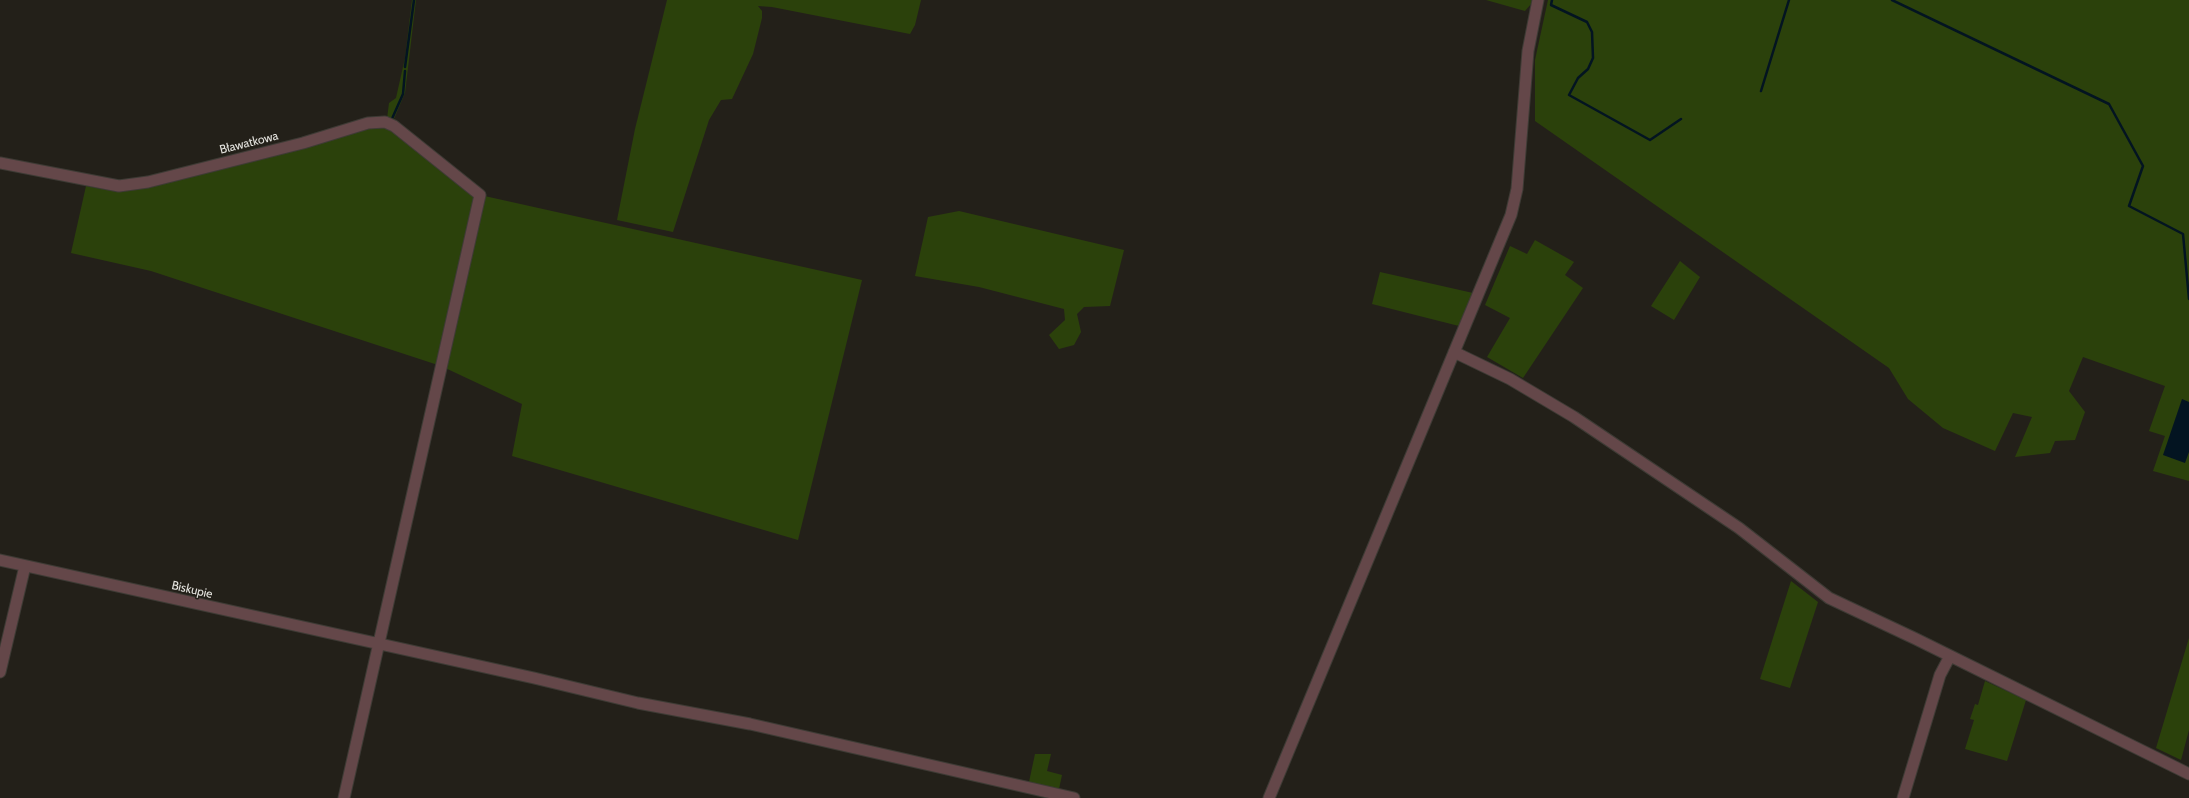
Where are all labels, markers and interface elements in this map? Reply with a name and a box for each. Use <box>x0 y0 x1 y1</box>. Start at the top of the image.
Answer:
street label: Bławatkowa <box>218 129 280 157</box>
street label: Biskupie <box>170 578 214 602</box>

